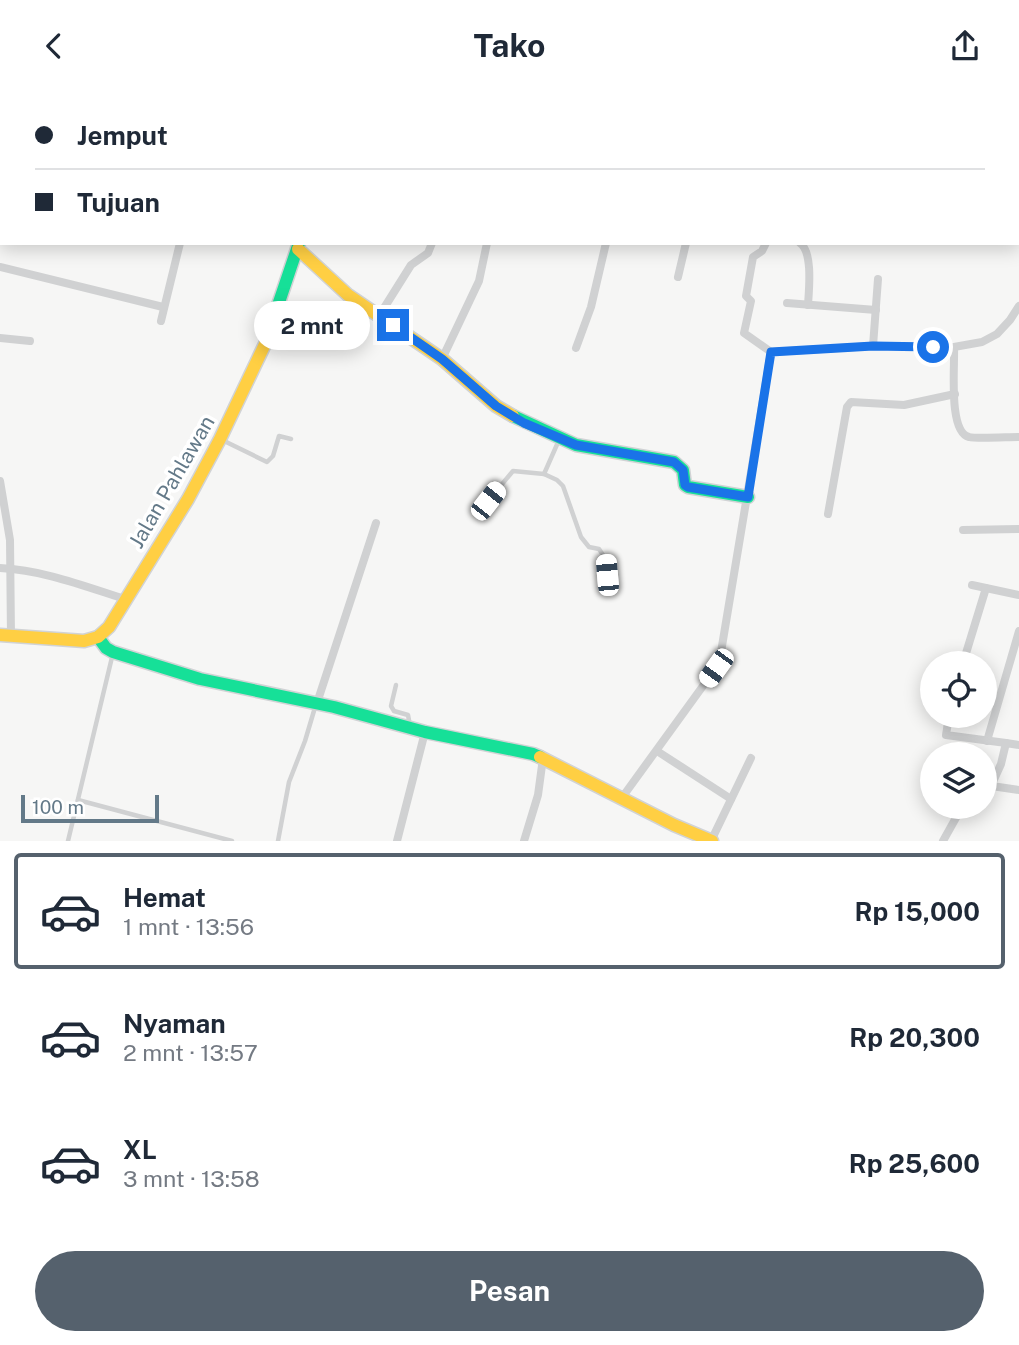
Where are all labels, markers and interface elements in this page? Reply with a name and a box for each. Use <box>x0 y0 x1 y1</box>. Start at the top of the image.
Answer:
icon: back <box>35 27 73 65</box>
text: Tako <box>474 27 546 64</box>
icon: share <box>946 27 984 65</box>
text: Jemput <box>77 120 168 151</box>
text: Tujuan <box>77 187 160 218</box>
callout: 2 mnt <box>253 301 368 349</box>
route end <box>377 309 409 341</box>
text: 2 mnt <box>280 312 344 339</box>
route start <box>917 331 949 363</box>
street label: Jalan Pahlawan <box>123 411 220 553</box>
car <box>467 478 510 524</box>
car <box>595 553 620 597</box>
car <box>696 645 737 691</box>
map controls <box>920 651 997 819</box>
button: locate <box>920 651 997 728</box>
button: layers <box>920 742 997 819</box>
scale bar <box>21 792 159 824</box>
text: 100 m <box>32 796 84 818</box>
icon: car <box>39 880 102 943</box>
text: Hemat <box>123 882 206 913</box>
text: Rp 15,000 <box>854 896 980 927</box>
text: 1 mnt · 13:56 <box>123 913 254 940</box>
icon: car <box>39 1006 102 1069</box>
text: Nyaman <box>123 1008 226 1039</box>
text: Rp 20,300 <box>849 1022 980 1053</box>
text: 2 mnt · 13:57 <box>123 1039 258 1066</box>
icon: car <box>39 1132 102 1195</box>
text: XL <box>123 1134 157 1165</box>
text: Rp 25,600 <box>849 1148 980 1179</box>
text: 3 mnt · 13:58 <box>123 1165 260 1192</box>
button: Pesan <box>35 1251 984 1331</box>

